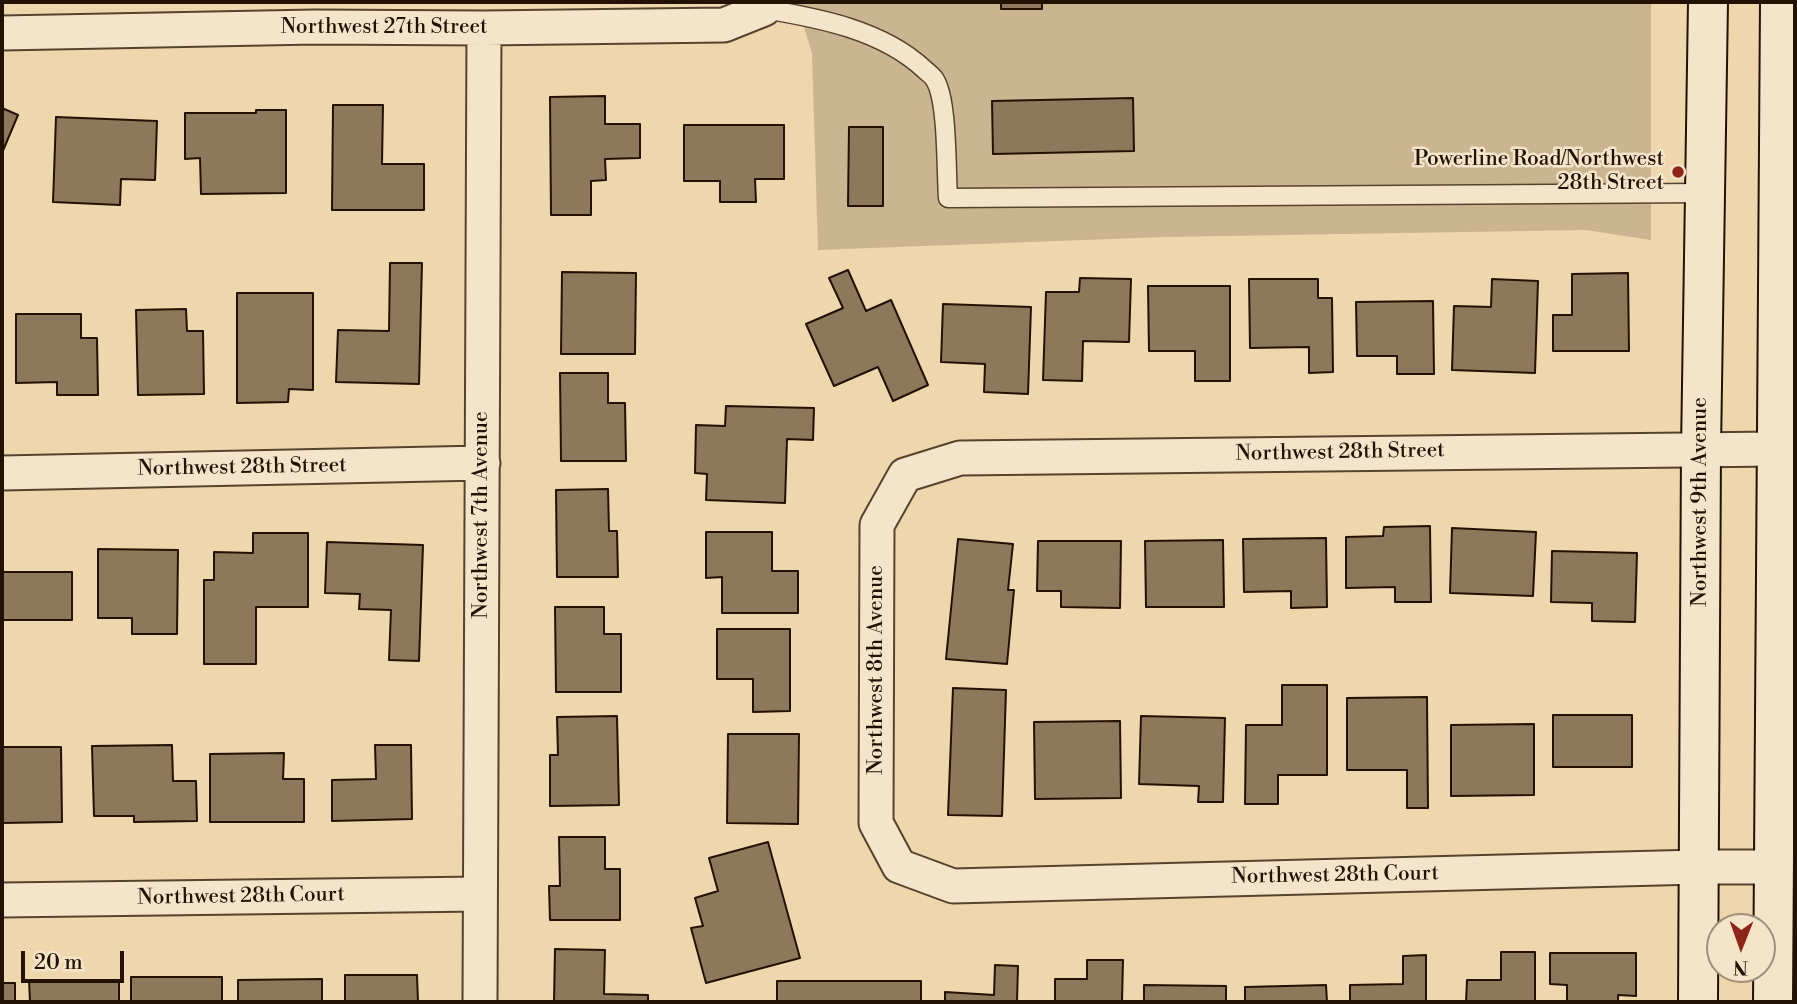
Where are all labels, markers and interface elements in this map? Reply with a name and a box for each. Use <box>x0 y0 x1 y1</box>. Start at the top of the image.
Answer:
street label: Northwest 27th Street <box>280 15 488 41</box>
place label: Powerline Road/Northwest 28th Street <box>1414 147 1664 197</box>
marker: Powerline Road/Northwest 28th Street <box>1670 164 1686 180</box>
street label: Northwest 9th Avenue <box>1688 397 1714 607</box>
street label: Northwest 7th Avenue <box>469 411 495 619</box>
street label: Northwest 28th Street <box>1235 439 1445 467</box>
street label: Northwest 28th Street <box>137 454 347 482</box>
street label: Northwest 8th Avenue <box>864 565 890 775</box>
street label: Northwest 28th Court <box>1231 862 1439 890</box>
street label: Northwest 28th Court <box>137 883 345 911</box>
north arrow <box>1706 913 1776 983</box>
scale bar <box>24 937 128 981</box>
text: 20 m <box>34 950 83 976</box>
text: N <box>1733 955 1748 979</box>

